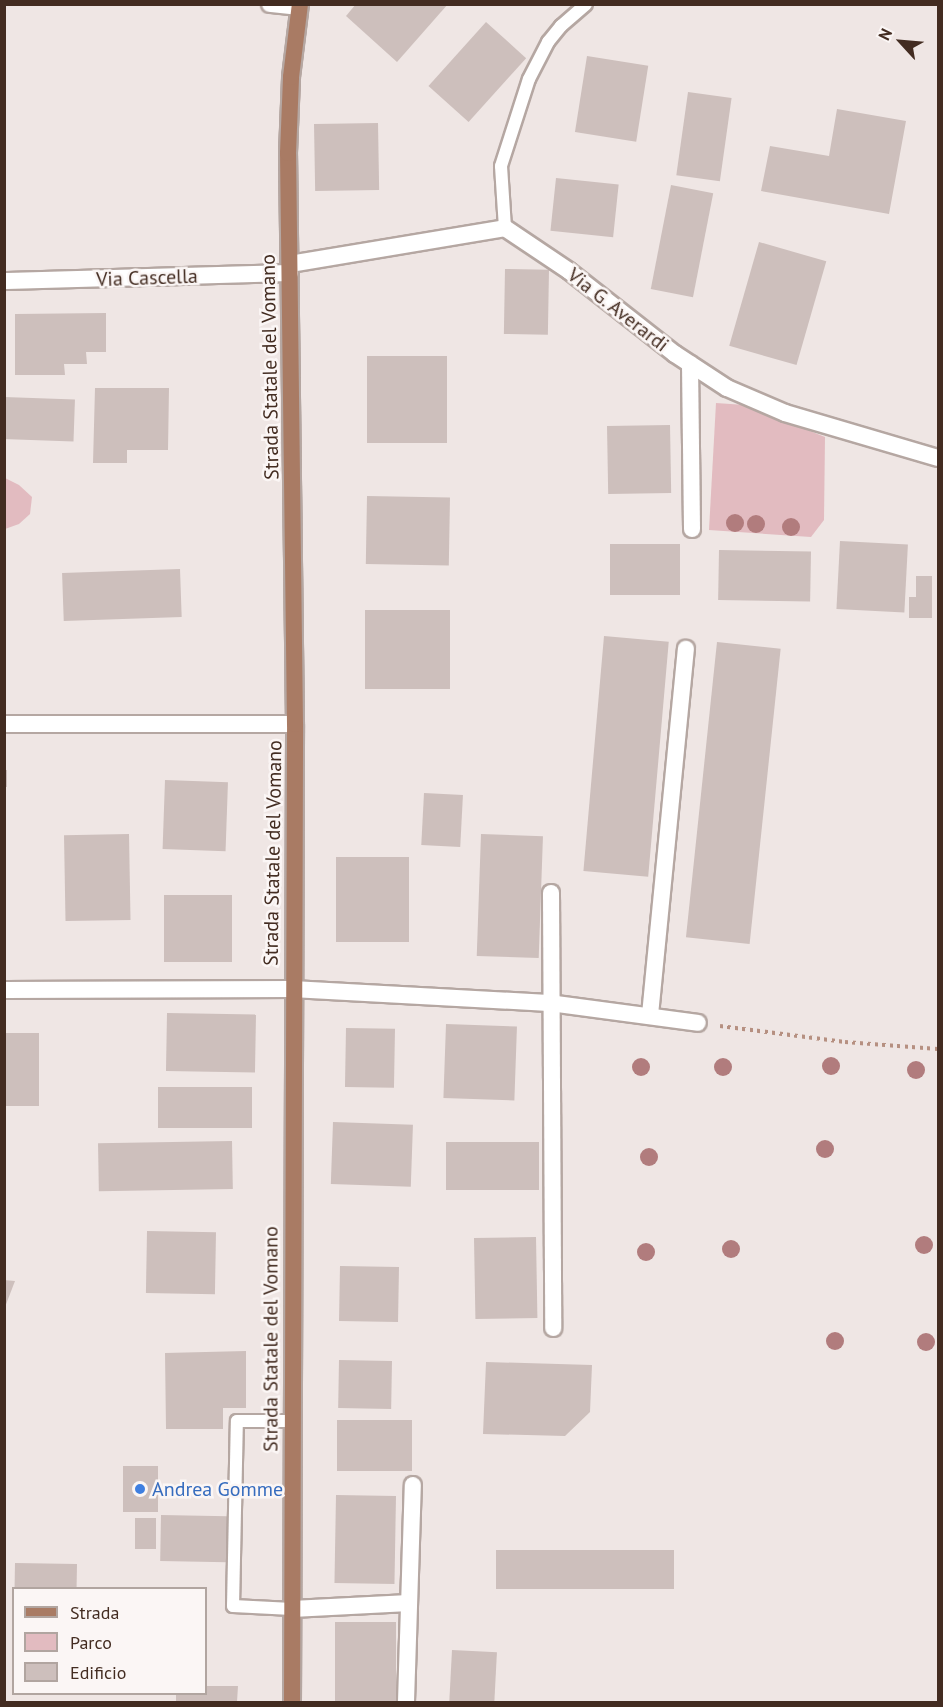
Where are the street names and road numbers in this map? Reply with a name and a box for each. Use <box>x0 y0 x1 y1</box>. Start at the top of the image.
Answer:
street label: Strada Statale del Vomano <box>256 254 284 480</box>
street label: Via G. Averardi <box>562 262 674 358</box>
street label: Via Cascella <box>96 264 198 292</box>
street label: Strada Statale del Vomano <box>259 740 287 966</box>
street label: Strada Statale del Vomano <box>259 1226 283 1452</box>

